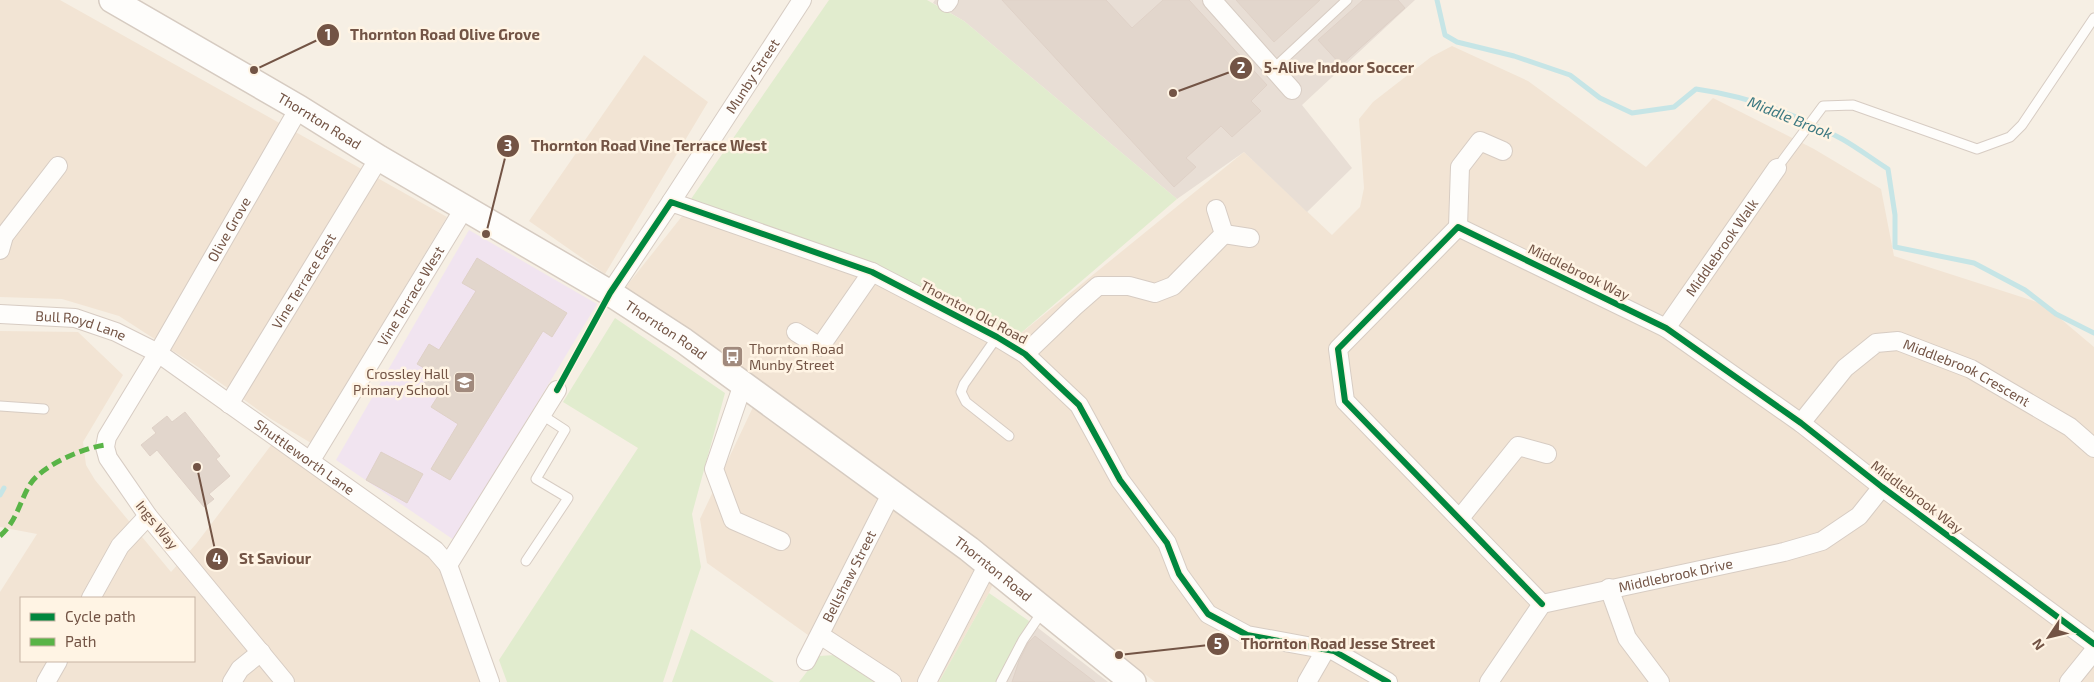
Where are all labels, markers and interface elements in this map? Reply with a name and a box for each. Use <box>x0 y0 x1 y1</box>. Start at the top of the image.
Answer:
callout: Thornton Road Olive Grove <box>316 20 550 50</box>
text: 1 <box>325 25 331 43</box>
text: Thornton Road Olive Grove <box>350 25 540 43</box>
street label: Munby Street <box>722 35 783 116</box>
callout: 5-Alive Indoor Soccer <box>1229 53 1424 83</box>
text: 2 <box>1237 58 1246 76</box>
text: 5-Alive Indoor Soccer <box>1264 58 1415 76</box>
street label: Thornton Road <box>275 89 364 153</box>
water label: Middle Brook <box>1745 92 1835 142</box>
callout: Thornton Road Vine Terrace West <box>496 131 778 161</box>
text: 3 <box>504 136 512 154</box>
text: Thornton Road Vine Terrace West <box>531 136 767 154</box>
street label: Olive Grove <box>203 194 254 265</box>
street label: Middlebrook Walk <box>1682 195 1761 299</box>
street label: Vine Terrace East <box>268 230 339 332</box>
street label: Middlebrook Way <box>1526 240 1633 304</box>
street label: Vine Terrace West <box>374 243 447 349</box>
street label: Thornton Old Road <box>918 276 1031 347</box>
street label: Thornton Road <box>622 296 711 363</box>
street label: Bull Royd Lane <box>35 307 129 344</box>
street label: Middlebrook Crescent <box>1901 335 2033 410</box>
place label: Thornton Road Munby Street <box>749 340 844 373</box>
bus stop icon: Thornton Road Munby Street <box>721 345 745 369</box>
place label: Crossley Hall Primary School <box>353 365 450 398</box>
school or university icon: Crossley Hall Primary School <box>453 370 477 394</box>
street label: Shuttleworth Lane <box>251 415 358 498</box>
street label: Middlebrook Way <box>1868 456 1967 537</box>
street label: Ings Way <box>133 497 183 553</box>
street label: Bellshaw Street <box>818 527 879 625</box>
street label: Thornton Road <box>951 532 1036 605</box>
callout: St Saviour <box>204 544 321 574</box>
text: 4 <box>212 549 222 567</box>
text: St Saviour <box>239 549 312 567</box>
street label: Middlebrook Drive <box>1617 554 1734 595</box>
legend <box>20 597 195 662</box>
text: Cycle path <box>65 607 136 625</box>
north arrow <box>2024 612 2074 662</box>
callout: Thornton Road Jesse Street <box>1205 629 1445 659</box>
text: Path <box>65 632 96 650</box>
text: 5 <box>1214 634 1222 652</box>
text: Thornton Road Jesse Street <box>1241 634 1435 652</box>
text: N <box>2028 636 2048 654</box>

